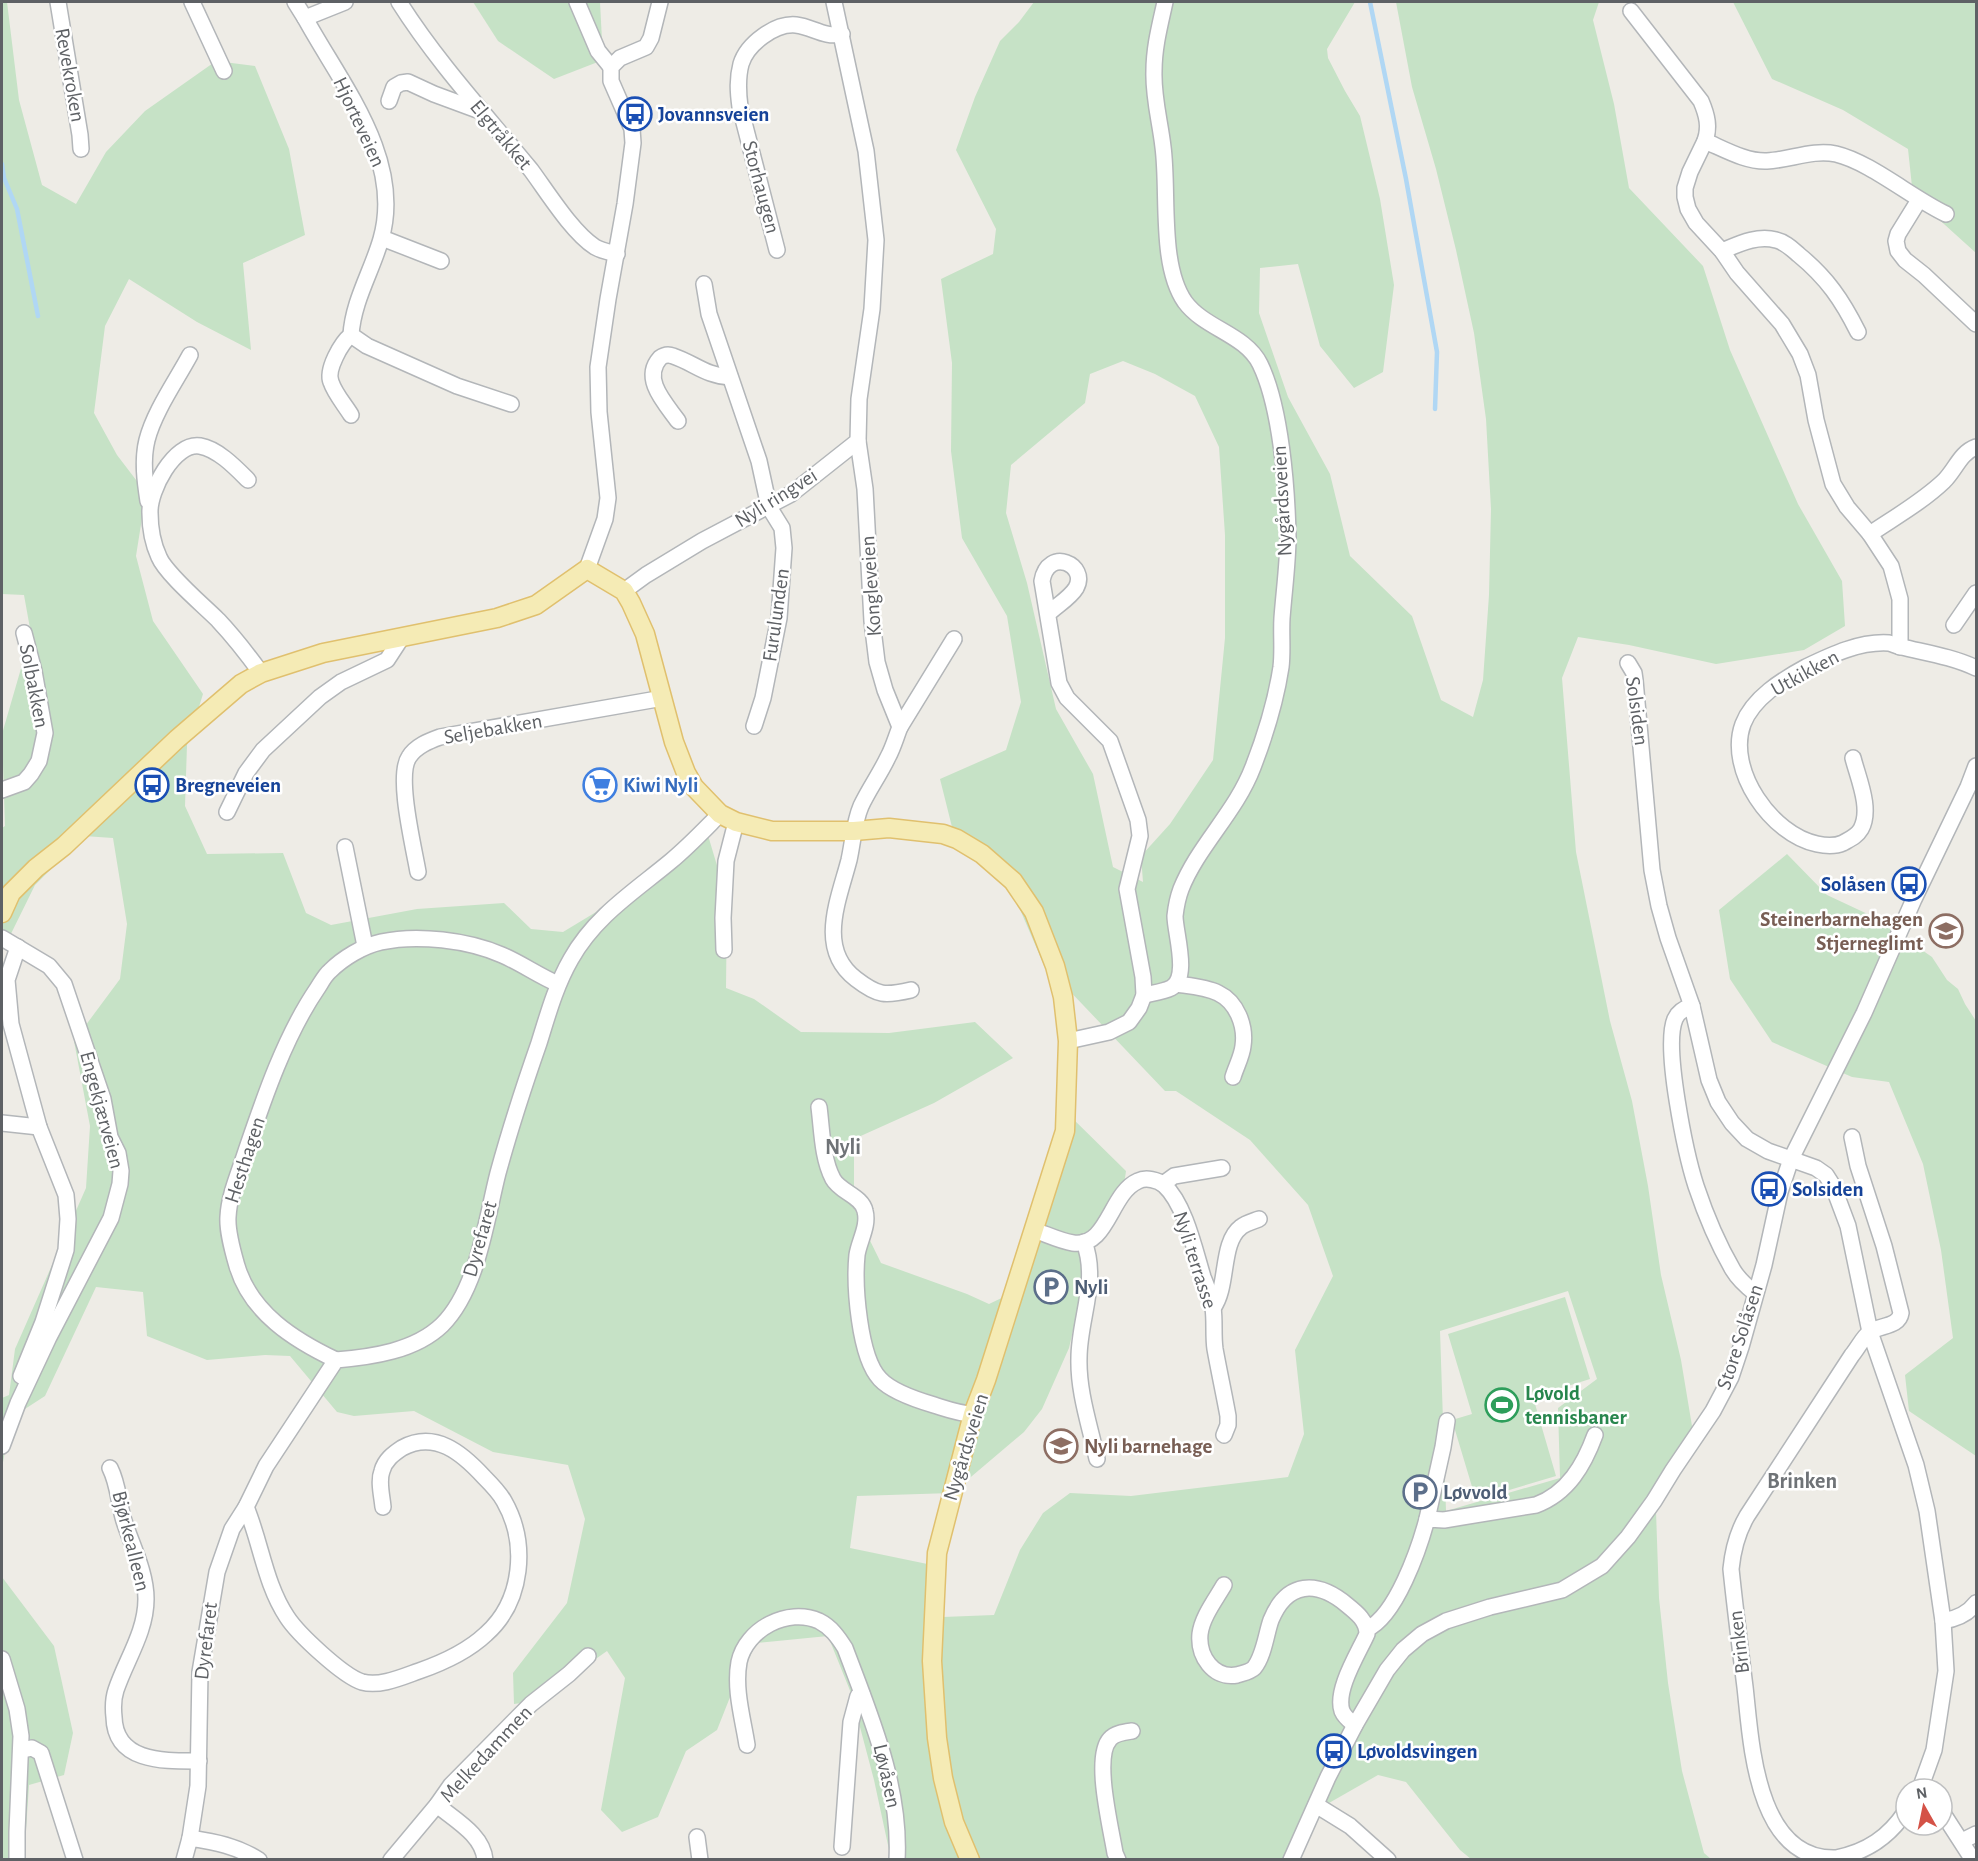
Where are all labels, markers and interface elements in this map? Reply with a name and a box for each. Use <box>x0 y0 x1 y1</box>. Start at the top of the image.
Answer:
street label: Revekroken <box>51 26 89 124</box>
street label: Hjorteveien <box>329 74 389 170</box>
street label: Elgtråkket <box>466 96 536 174</box>
bus stop icon: Jovannsveien <box>617 96 653 132</box>
place label: Jovannsveien <box>658 104 769 125</box>
street label: Storhaugen <box>739 138 783 236</box>
street label: Nygårdsveien <box>1269 445 1295 557</box>
street label: Nyli ringvei <box>731 465 821 531</box>
street label: Kongleveien <box>857 535 885 637</box>
street label: Furulunden <box>759 567 793 663</box>
street label: Solbakken <box>16 642 52 730</box>
street label: Utkikken <box>1768 646 1842 700</box>
street label: Solsiden <box>1622 675 1652 747</box>
street label: Seljebakken <box>442 710 544 748</box>
bus stop icon: Bregneveien <box>134 767 170 803</box>
supermarket icon: Kiwi Nyli <box>582 767 618 803</box>
place label: Bregneveien <box>175 775 281 796</box>
place label: Kiwi Nyli <box>623 775 699 796</box>
bus stop icon: Solåsen <box>1891 866 1927 902</box>
place label: Solåsen <box>1821 874 1886 895</box>
place label: Steinerbarnehagen Stjerneglimt <box>1760 909 1923 954</box>
school or university icon: Steinerbarnehagen Stjerneglimt <box>1928 913 1964 949</box>
street label: Engekjærveien <box>76 1049 128 1171</box>
street label: Hesthagen <box>221 1114 269 1206</box>
district label: Nyli <box>825 1136 861 1159</box>
bus stop icon: Solsiden <box>1751 1171 1787 1207</box>
place label: Solsiden <box>1792 1179 1864 1200</box>
street label: Dyrefaret <box>459 1198 501 1279</box>
street label: Nyli terrasse <box>1169 1209 1221 1311</box>
parking icon: Nyli <box>1033 1269 1069 1305</box>
place label: Nyli <box>1074 1277 1108 1298</box>
street label: Store Solåsen <box>1713 1282 1767 1392</box>
place label: Løvold tennisbaner <box>1525 1383 1627 1428</box>
sports icon: Løvold tennisbaner <box>1484 1387 1520 1423</box>
street label: Nygårdsveien <box>940 1391 992 1503</box>
school or university icon: Nyli barnehage <box>1043 1428 1079 1464</box>
place label: Nyli barnehage <box>1084 1436 1213 1457</box>
district label: Brinken <box>1767 1470 1837 1492</box>
parking icon: Løvvold <box>1402 1474 1438 1510</box>
place label: Løvvold <box>1443 1482 1507 1503</box>
street label: Bjørkealleen <box>108 1489 154 1593</box>
street label: Dyrefaret <box>191 1601 221 1681</box>
street label: Brinken <box>1725 1609 1753 1675</box>
street label: Melkedammen <box>436 1701 536 1807</box>
bus stop icon: Løvoldsvingen <box>1316 1733 1352 1769</box>
place label: Løvoldsvingen <box>1357 1741 1478 1762</box>
street label: Løvåsen <box>869 1742 905 1810</box>
north arrow <box>1894 1777 1954 1837</box>
text: N <box>1915 1784 1929 1802</box>

